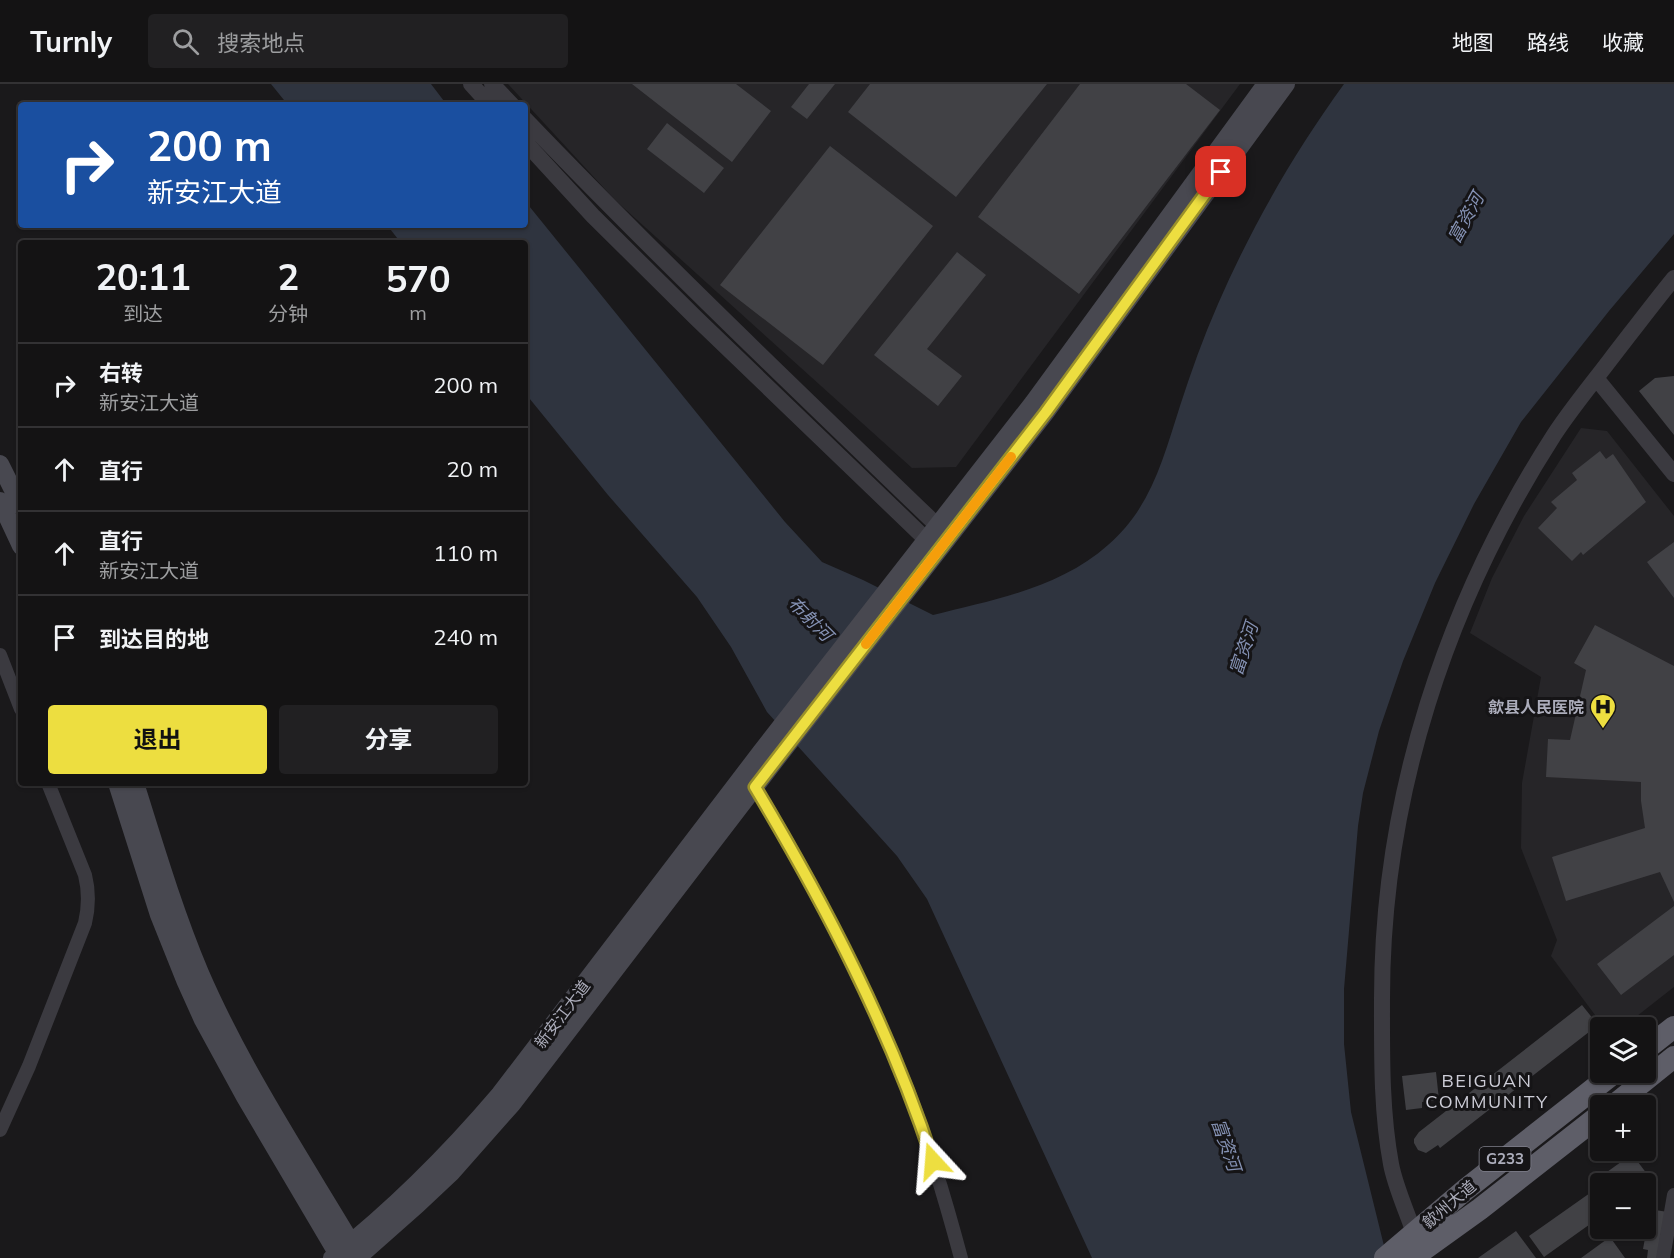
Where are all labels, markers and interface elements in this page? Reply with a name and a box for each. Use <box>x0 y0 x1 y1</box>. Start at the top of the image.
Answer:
search box <box>148 14 568 68</box>
text: Turnly <box>30 24 112 59</box>
icon: search <box>169 25 202 58</box>
text: 搜索地点 <box>217 29 305 57</box>
text: 地图 <box>1452 29 1494 55</box>
text: 路线 <box>1527 29 1569 55</box>
text: 收藏 <box>1602 29 1644 55</box>
text: 200 m <box>147 119 272 172</box>
icon: right <box>48 126 126 204</box>
pin <box>1195 146 1246 197</box>
icon: arrive <box>1204 155 1237 188</box>
text: 新安江大道 <box>147 175 282 209</box>
water label: 富资河 <box>1442 186 1490 247</box>
text: 20:11 <box>95 254 191 299</box>
text: 2 <box>277 254 299 299</box>
text: 570 <box>386 256 451 301</box>
text: m <box>409 300 427 325</box>
text: 到达 <box>123 301 163 326</box>
text: 分钟 <box>268 301 308 326</box>
text: 右转 <box>99 359 143 387</box>
icon: right <box>48 369 81 402</box>
text: 200 m <box>433 371 498 399</box>
text: 新安江大道 <box>99 390 199 415</box>
icon: ahead <box>48 453 81 486</box>
text: 20 m <box>447 455 498 483</box>
text: 直行 <box>99 457 143 485</box>
text: 直行 <box>99 527 143 555</box>
icon: ahead <box>48 537 81 570</box>
text: 110 m <box>433 539 498 567</box>
text: 新安江大道 <box>99 558 199 583</box>
water label: 布射河 <box>783 591 840 648</box>
water label: 富资河 <box>1224 617 1264 678</box>
icon: arrive <box>48 621 81 654</box>
text: 240 m <box>433 623 498 651</box>
text: 到达目的地 <box>99 625 209 653</box>
hospital icon: 歙县人民医院 <box>1588 692 1618 730</box>
place label: 歙县人民医院 <box>1488 697 1584 717</box>
button: 退出 <box>48 705 267 774</box>
button: 分享 <box>279 705 498 774</box>
street label: 新安江大道 <box>530 976 594 1052</box>
map controls <box>1590 1017 1656 1239</box>
button: layers <box>1590 1017 1656 1083</box>
district label: BEIGUAN COMMUNITY <box>1425 1069 1549 1113</box>
button: + <box>1590 1095 1656 1161</box>
water label: 富资河 <box>1207 1116 1247 1177</box>
position arrow <box>901 1129 965 1193</box>
road number: G233 <box>1480 1147 1530 1171</box>
button: − <box>1590 1173 1656 1239</box>
street label: 歙州大道 <box>1418 1176 1480 1232</box>

